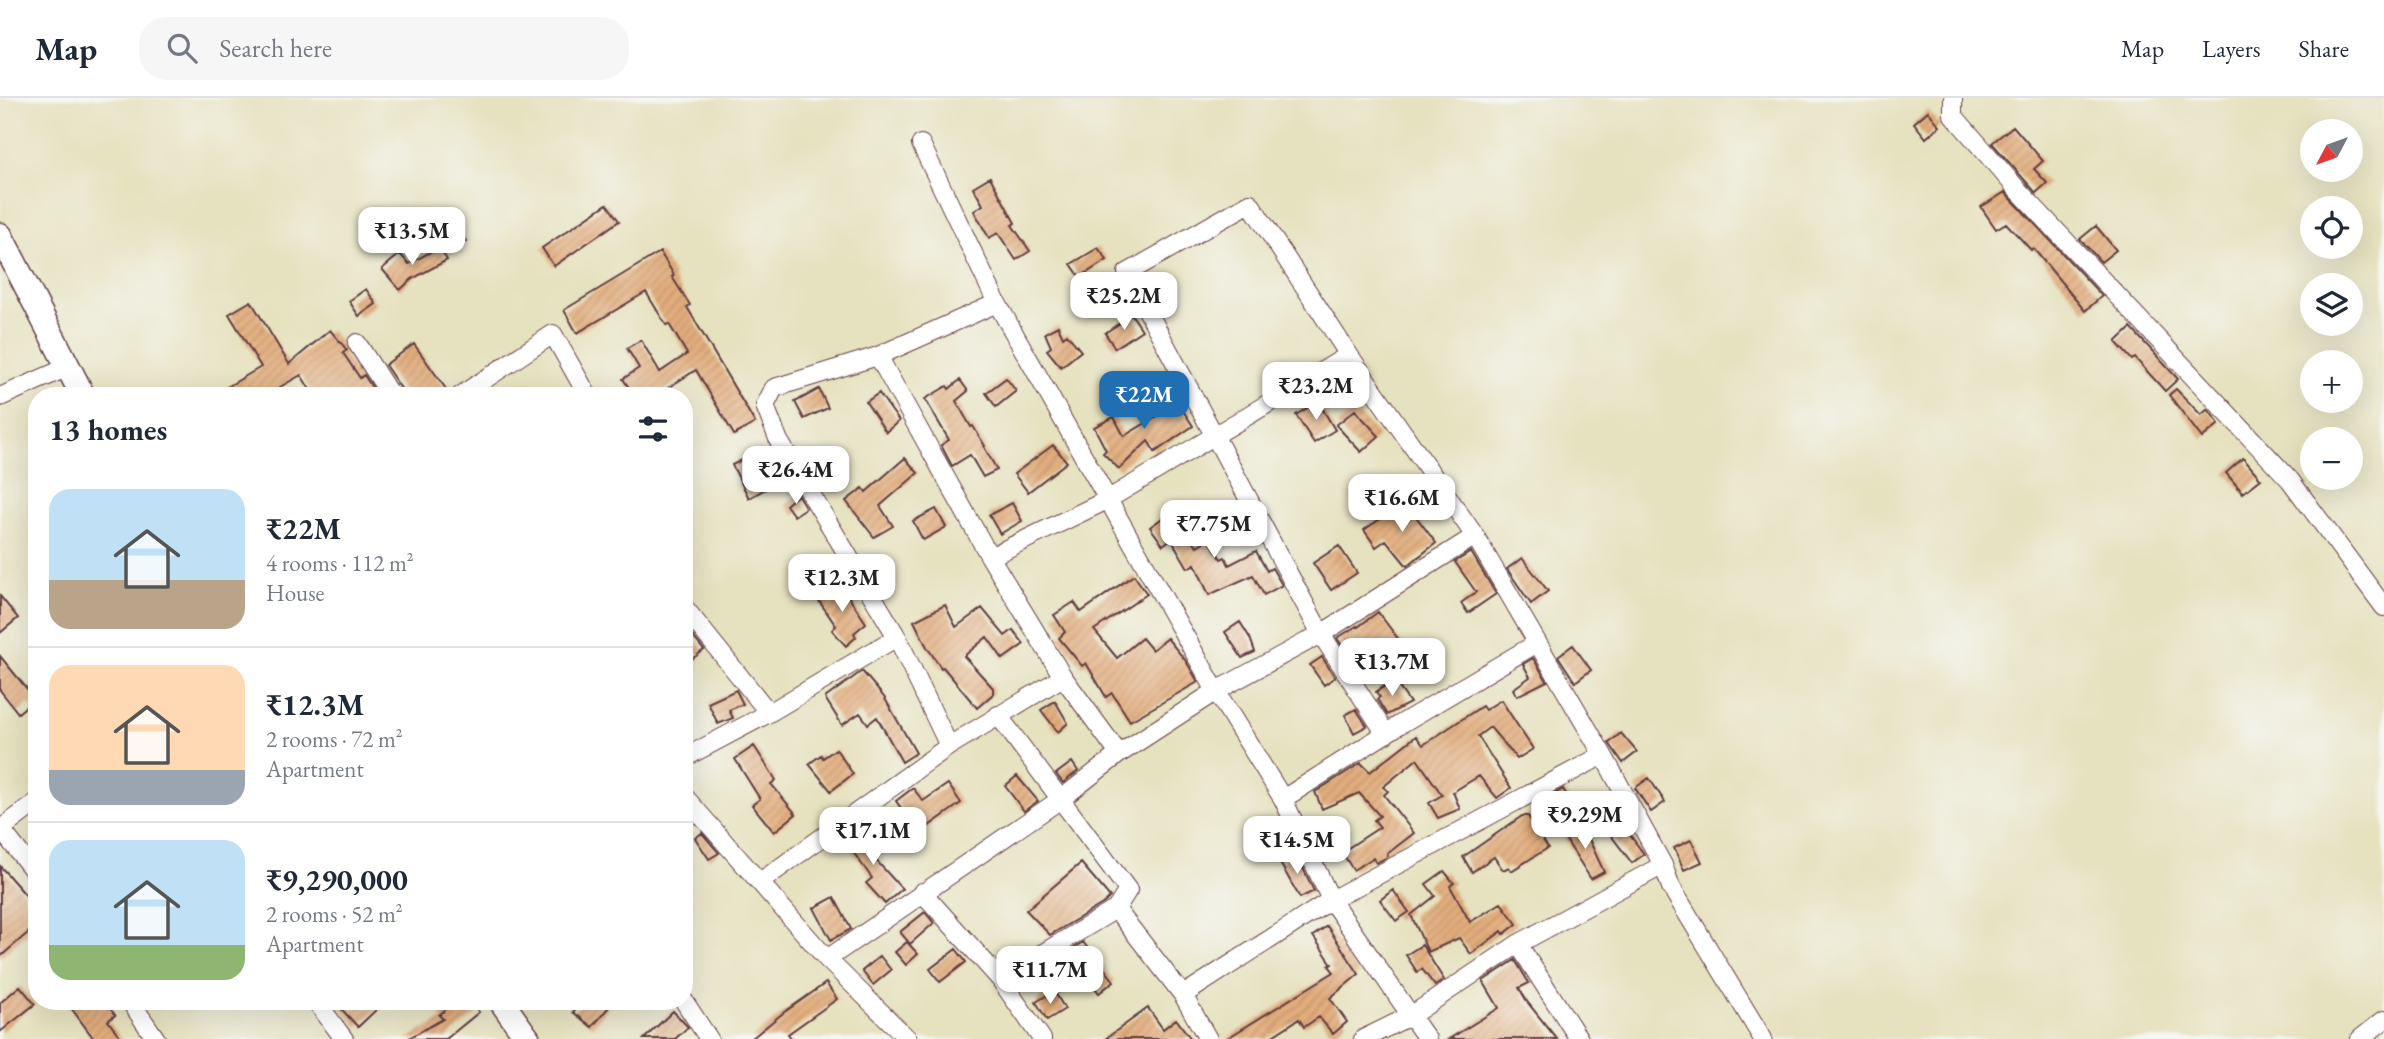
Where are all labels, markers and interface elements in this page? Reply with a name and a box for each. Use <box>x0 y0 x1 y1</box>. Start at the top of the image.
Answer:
search box <box>139 17 629 80</box>
text: Map <box>35 27 97 70</box>
icon: search <box>163 29 201 67</box>
text: Search here <box>219 31 332 65</box>
text: Map <box>2121 33 2164 64</box>
text: Layers <box>2202 33 2261 64</box>
text: Share <box>2299 33 2349 64</box>
north arrow <box>2300 119 2362 182</box>
map controls <box>2300 119 2363 490</box>
button: locate <box>2300 196 2363 259</box>
pin: ₹13.5M <box>355 208 469 267</box>
text: ₹13.5M <box>374 215 450 245</box>
pin: ₹25.2M <box>1067 272 1181 332</box>
button: layers <box>2300 273 2363 336</box>
text: ₹25.2M <box>1086 280 1162 310</box>
button: + <box>2300 350 2363 413</box>
pin: ₹23.2M <box>1259 362 1373 422</box>
text: ₹23.2M <box>1278 370 1354 400</box>
pin: ₹22M <box>1103 372 1185 431</box>
text: ₹22M <box>1115 379 1173 409</box>
text: 13 homes <box>49 410 167 449</box>
icon: filters <box>634 410 672 448</box>
button: − <box>2300 427 2363 490</box>
pin: ₹26.4M <box>739 446 853 506</box>
text: ₹26.4M <box>758 454 834 484</box>
pin: ₹16.6M <box>1345 474 1459 534</box>
text: ₹16.6M <box>1364 482 1440 512</box>
pin: ₹7.75M <box>1157 500 1271 560</box>
text: ₹7.75M <box>1176 508 1252 538</box>
text: ₹22M <box>266 509 341 548</box>
icon: home <box>105 517 189 601</box>
text: 4 rooms · 112 m² <box>266 548 414 578</box>
pin: ₹12.3M <box>785 554 899 614</box>
text: ₹12.3M <box>804 562 880 592</box>
text: House <box>266 578 325 608</box>
pin: ₹13.7M <box>1335 638 1449 698</box>
text: ₹13.7M <box>1354 646 1430 676</box>
text: ₹12.3M <box>266 685 364 724</box>
icon: home <box>105 693 189 777</box>
text: 2 rooms · 72 m² <box>266 724 403 754</box>
text: Apartment <box>266 754 364 784</box>
pin: ₹9.29M <box>1528 792 1642 851</box>
text: ₹9.29M <box>1547 799 1623 829</box>
pin: ₹17.1M <box>816 808 930 867</box>
text: ₹17.1M <box>835 815 911 845</box>
pin: ₹14.5M <box>1240 816 1354 876</box>
text: ₹14.5M <box>1259 824 1335 854</box>
text: ₹9,290,000 <box>266 860 408 899</box>
icon: home <box>105 868 189 952</box>
text: 2 rooms · 52 m² <box>266 899 403 929</box>
text: Apartment <box>266 929 364 959</box>
pin: ₹11.7M <box>993 946 1107 1006</box>
text: ₹11.7M <box>1012 954 1088 984</box>

